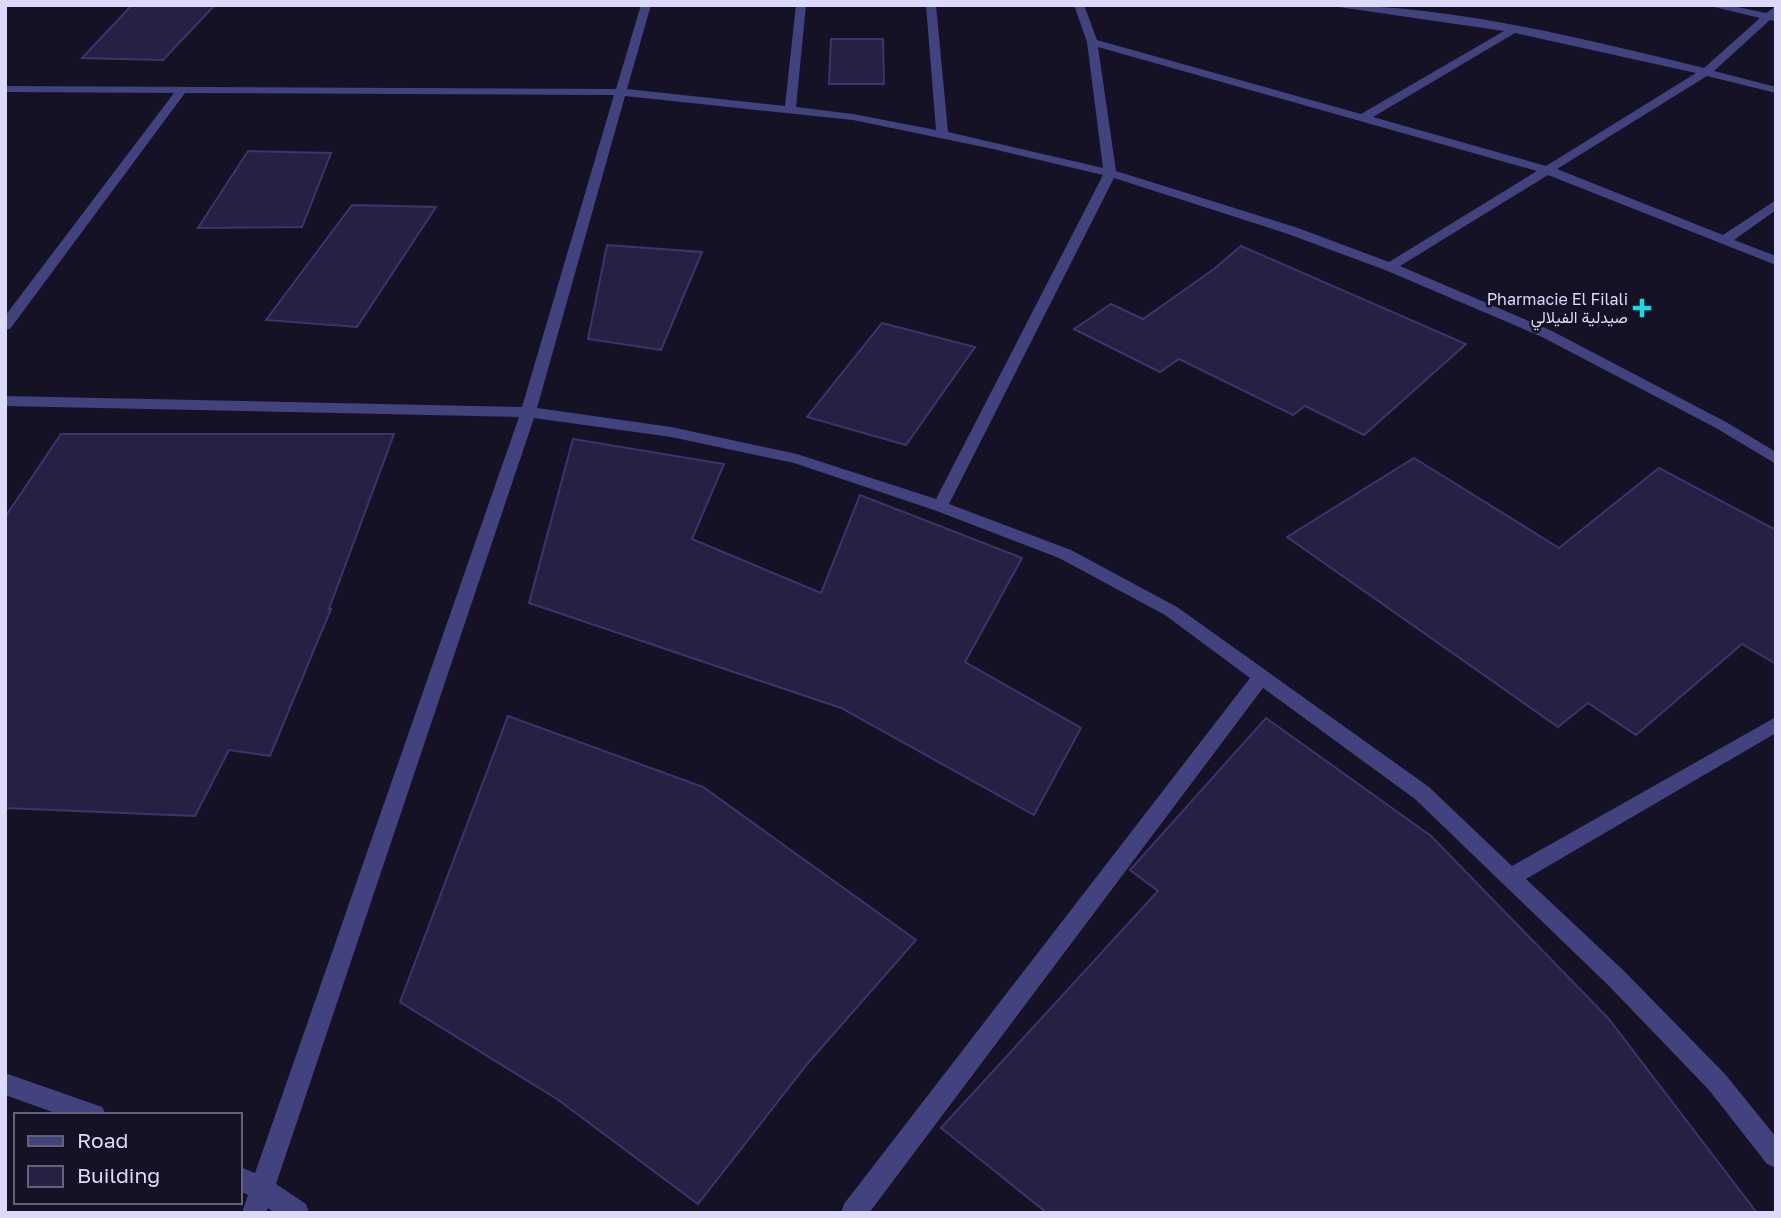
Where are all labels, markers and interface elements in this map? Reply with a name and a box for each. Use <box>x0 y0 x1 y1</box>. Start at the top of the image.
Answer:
place label: Pharmacie El Filali صيدلية الفيلالي <box>1487 289 1628 331</box>
marker: Pharmacie El Filali صيدلية الفيلالي <box>1634 300 1650 316</box>
legend <box>14 1113 242 1204</box>
text: Road <box>77 1127 128 1153</box>
text: Building <box>77 1162 160 1188</box>

